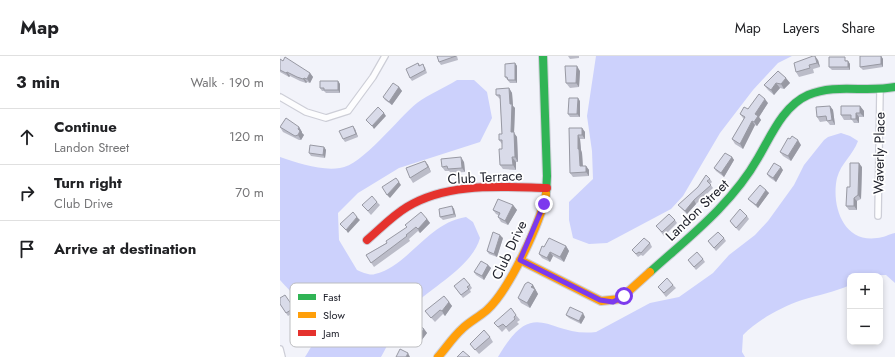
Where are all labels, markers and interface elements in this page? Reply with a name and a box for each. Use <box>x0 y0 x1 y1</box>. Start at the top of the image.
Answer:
text: Map <box>20 14 59 41</box>
text: Map <box>735 18 761 38</box>
text: Layers <box>783 18 819 38</box>
text: Share <box>841 18 875 38</box>
text: 3 min <box>16 70 60 94</box>
text: Walk · 190 m <box>191 73 264 92</box>
street label: Waverly Place <box>868 112 890 194</box>
text: Continue <box>54 116 117 138</box>
icon: ahead <box>16 126 38 148</box>
text: 120 m <box>229 127 264 146</box>
text: Landon Street <box>54 138 129 157</box>
street label: Club Terrace <box>447 165 523 189</box>
text: Turn right <box>54 172 122 194</box>
street label: Landon Street <box>661 174 734 245</box>
icon: right <box>16 182 38 204</box>
text: 70 m <box>235 183 264 202</box>
text: Club Drive <box>54 194 113 213</box>
route end <box>535 195 553 213</box>
street label: Club Drive <box>487 217 531 283</box>
icon: arrive <box>16 238 38 260</box>
text: Arrive at destination <box>54 238 196 260</box>
map controls <box>847 273 883 345</box>
button: + <box>847 273 883 309</box>
legend <box>290 283 422 347</box>
route start <box>615 287 633 305</box>
text: Fast <box>323 289 341 305</box>
text: Slow <box>323 307 345 323</box>
button: − <box>847 309 883 345</box>
text: Jam <box>321 325 340 341</box>

